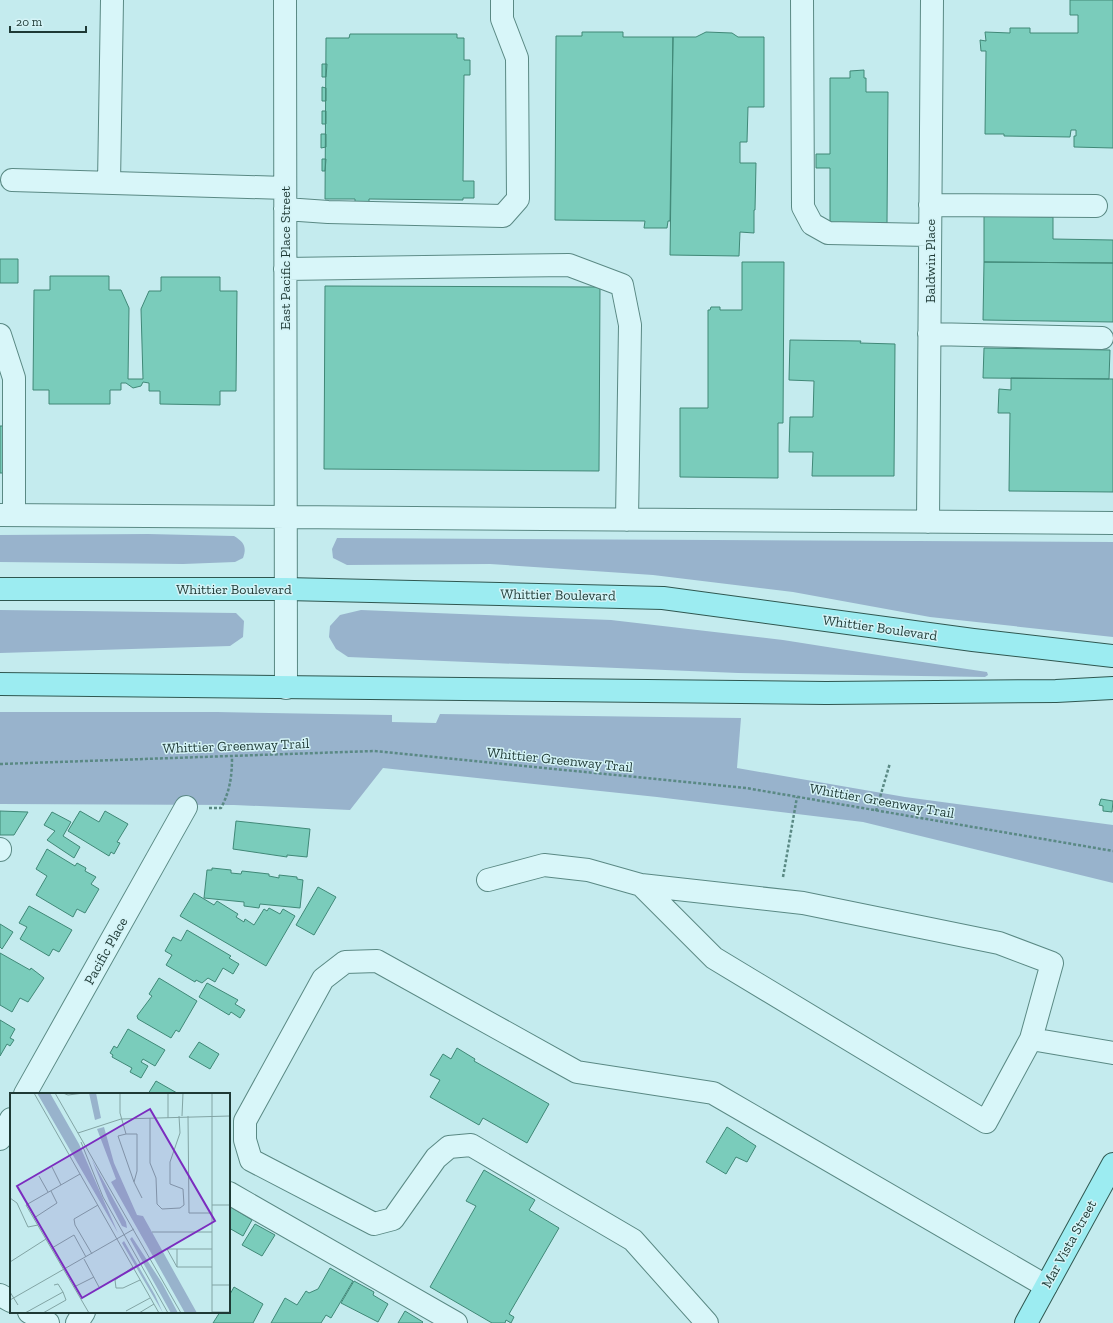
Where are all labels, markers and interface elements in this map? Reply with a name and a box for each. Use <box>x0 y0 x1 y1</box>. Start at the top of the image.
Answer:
scale bar <box>10 8 86 34</box>
text: 20 m <box>16 15 43 29</box>
street label: East Pacific Place Street <box>277 185 294 330</box>
street label: Baldwin Place <box>922 219 939 303</box>
street label: Whittier Boulevard <box>176 581 292 598</box>
street label: Whittier Boulevard <box>500 585 616 605</box>
street label: Whittier Boulevard <box>822 612 939 645</box>
street label: Whittier Greenway Trail <box>162 735 310 757</box>
street label: Whittier Greenway Trail <box>486 744 634 776</box>
street label: Whittier Greenway Trail <box>808 780 956 822</box>
street label: Pacific Place <box>81 914 132 988</box>
inset map <box>10 1093 230 1313</box>
street label: Mar Vista Street <box>1038 1196 1101 1291</box>

